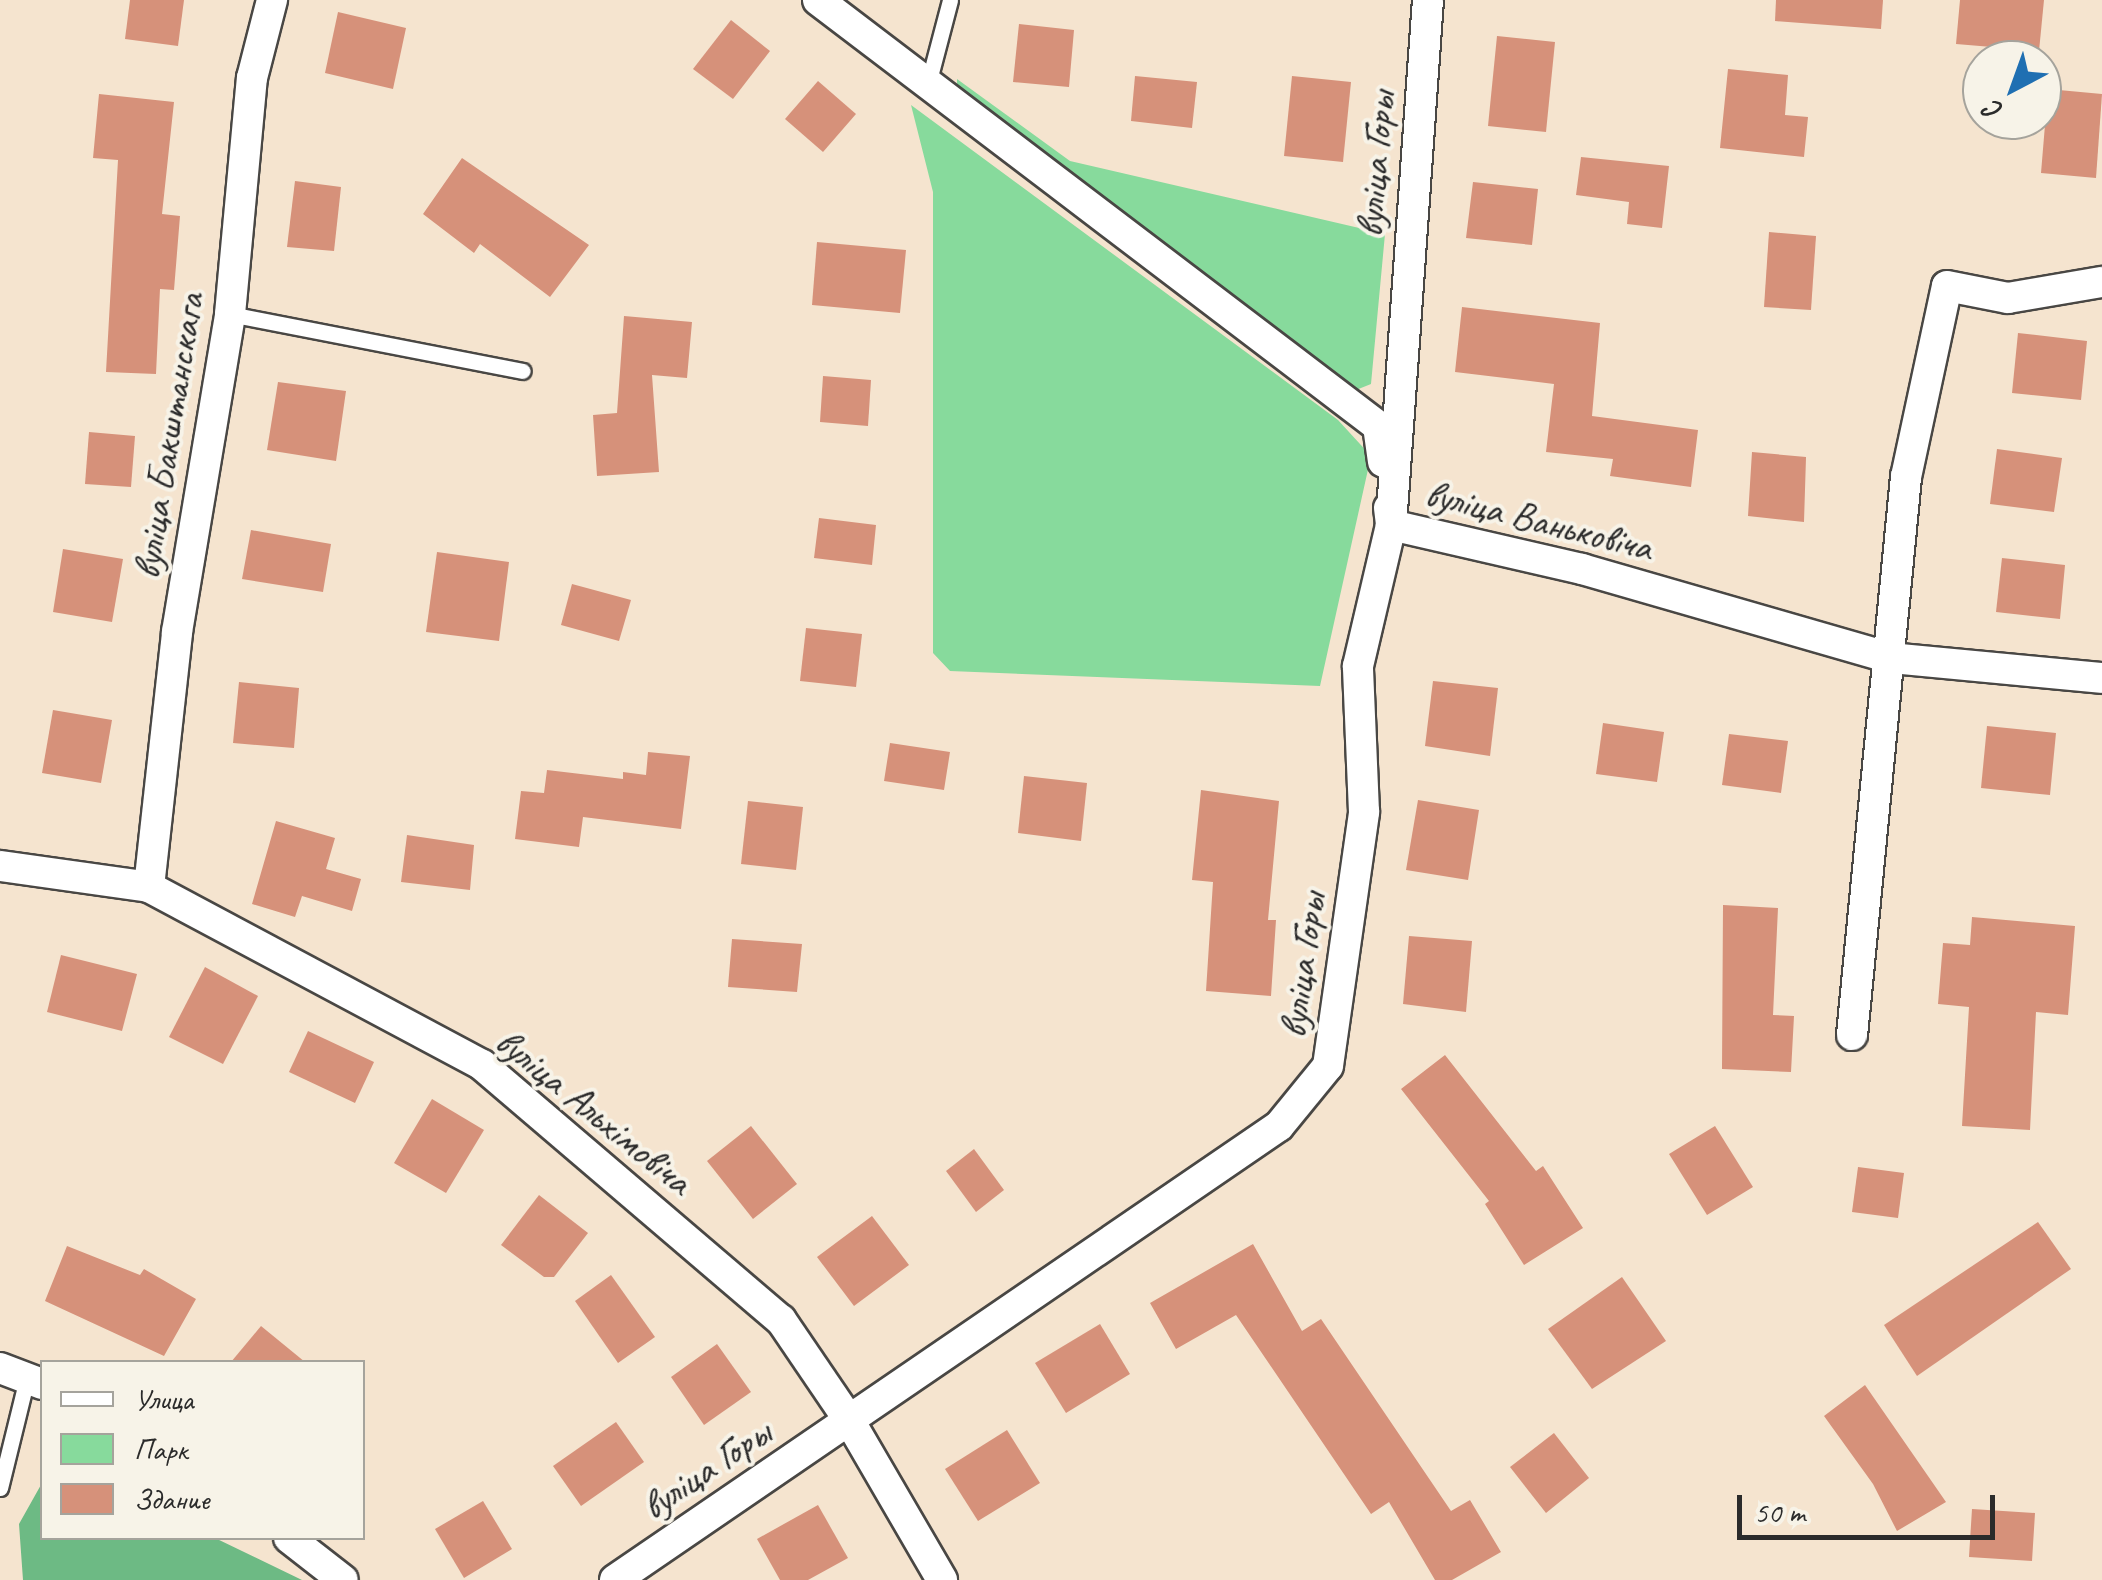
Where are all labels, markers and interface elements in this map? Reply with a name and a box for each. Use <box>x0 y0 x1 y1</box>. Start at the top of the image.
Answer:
north arrow <box>1962 40 2062 140</box>
street label: вуліца Горы <box>1345 90 1405 238</box>
text: С <box>1977 94 2010 129</box>
street label: вуліца Бакштанскага <box>122 288 214 584</box>
street label: вуліца Ваньковіча <box>1420 468 1658 572</box>
street label: вуліца Горы <box>1268 890 1336 1040</box>
street label: вуліца Альхімовіча <box>486 1017 702 1205</box>
legend <box>40 1360 365 1540</box>
text: Улица <box>134 1380 193 1418</box>
street label: вуліца Горы <box>633 1409 779 1529</box>
text: Парк <box>134 1430 188 1468</box>
scale bar <box>1742 1475 2000 1537</box>
text: Здание <box>134 1480 209 1518</box>
text: 50 m <box>1754 1493 1805 1531</box>

